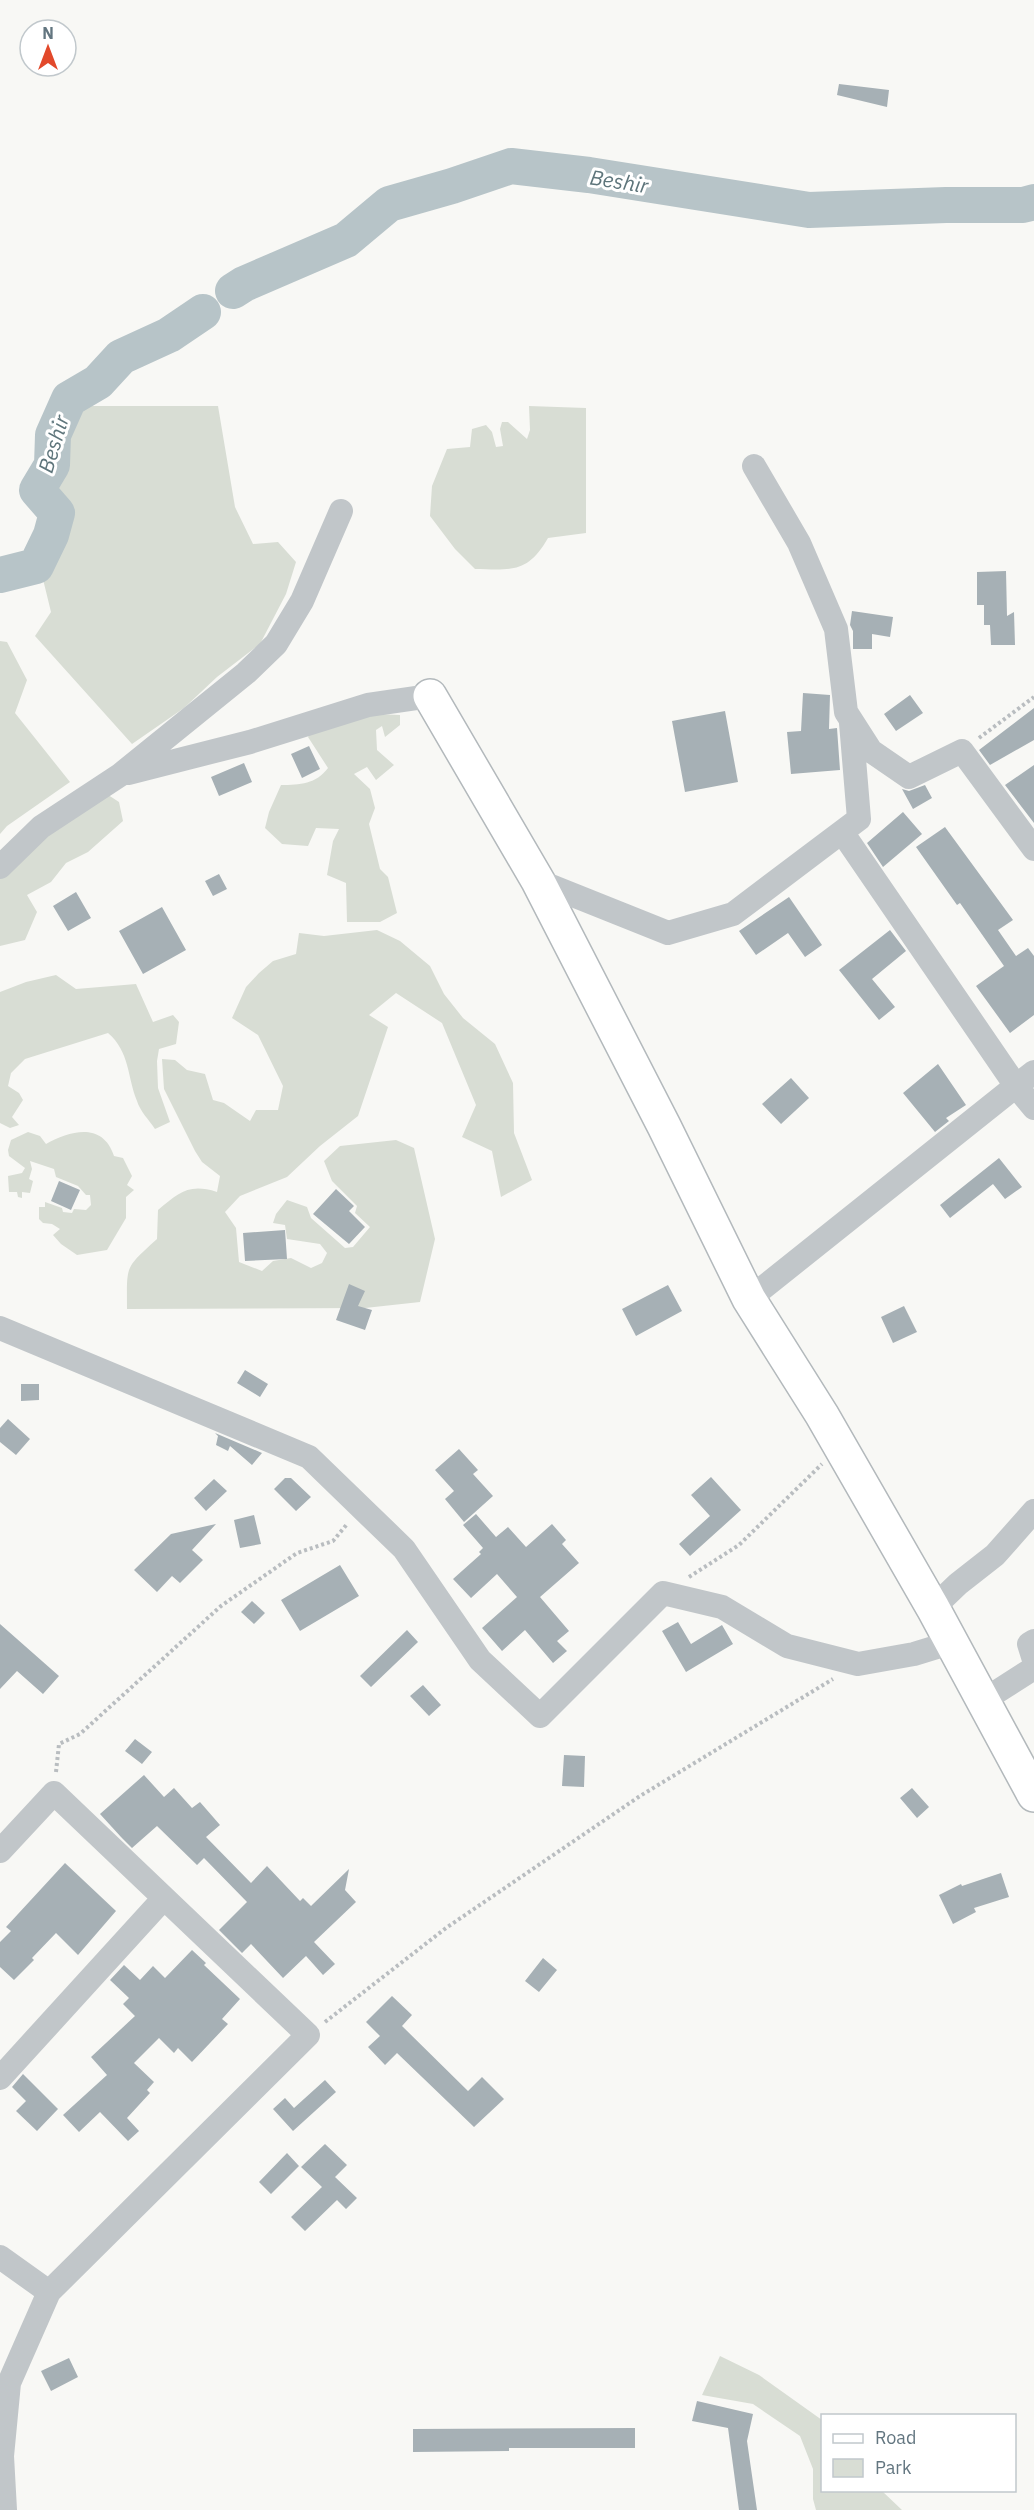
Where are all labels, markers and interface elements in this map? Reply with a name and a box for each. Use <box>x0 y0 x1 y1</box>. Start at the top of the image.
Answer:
north arrow <box>18 18 78 78</box>
text: N <box>42 23 54 43</box>
water label: Beshir <box>588 163 652 200</box>
water label: Beshir <box>31 410 75 476</box>
legend <box>821 2414 1016 2492</box>
text: Road <box>875 2426 916 2449</box>
text: Park <box>875 2456 912 2479</box>

